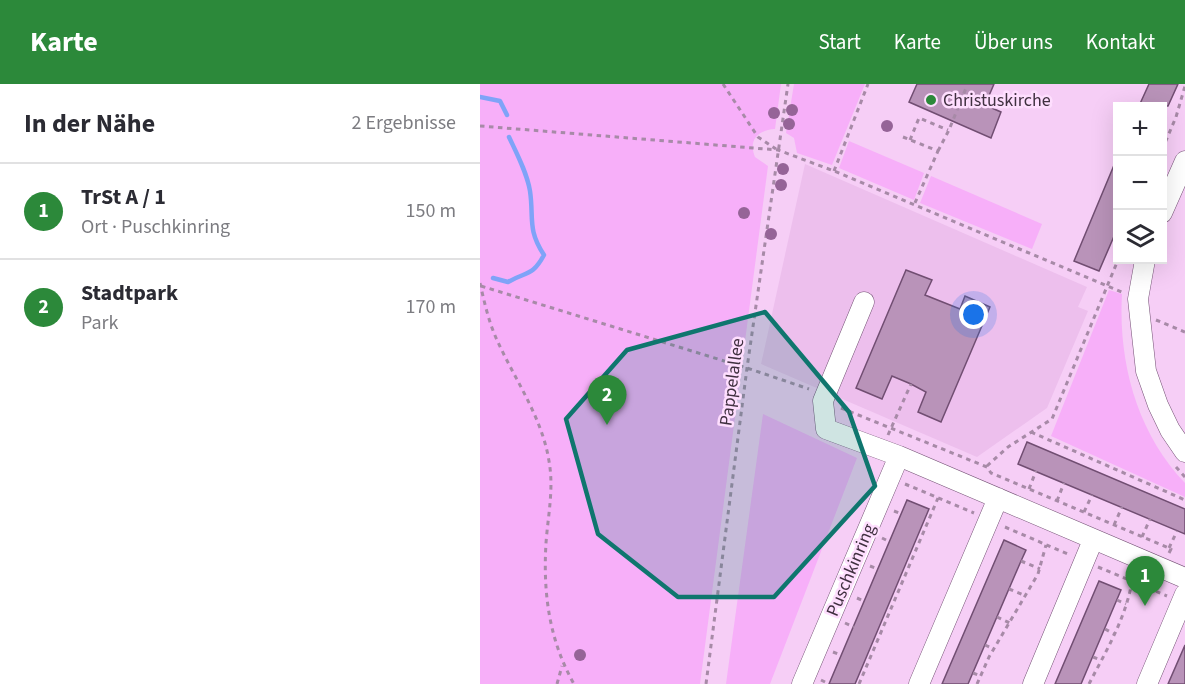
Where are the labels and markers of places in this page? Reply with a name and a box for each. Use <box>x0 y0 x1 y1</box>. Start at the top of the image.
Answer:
place label: Christuskirche <box>943 88 1051 113</box>
marker: Christuskirche <box>924 93 938 107</box>
pin: 2 <box>588 376 626 425</box>
pin: 1 <box>1126 556 1164 606</box>

